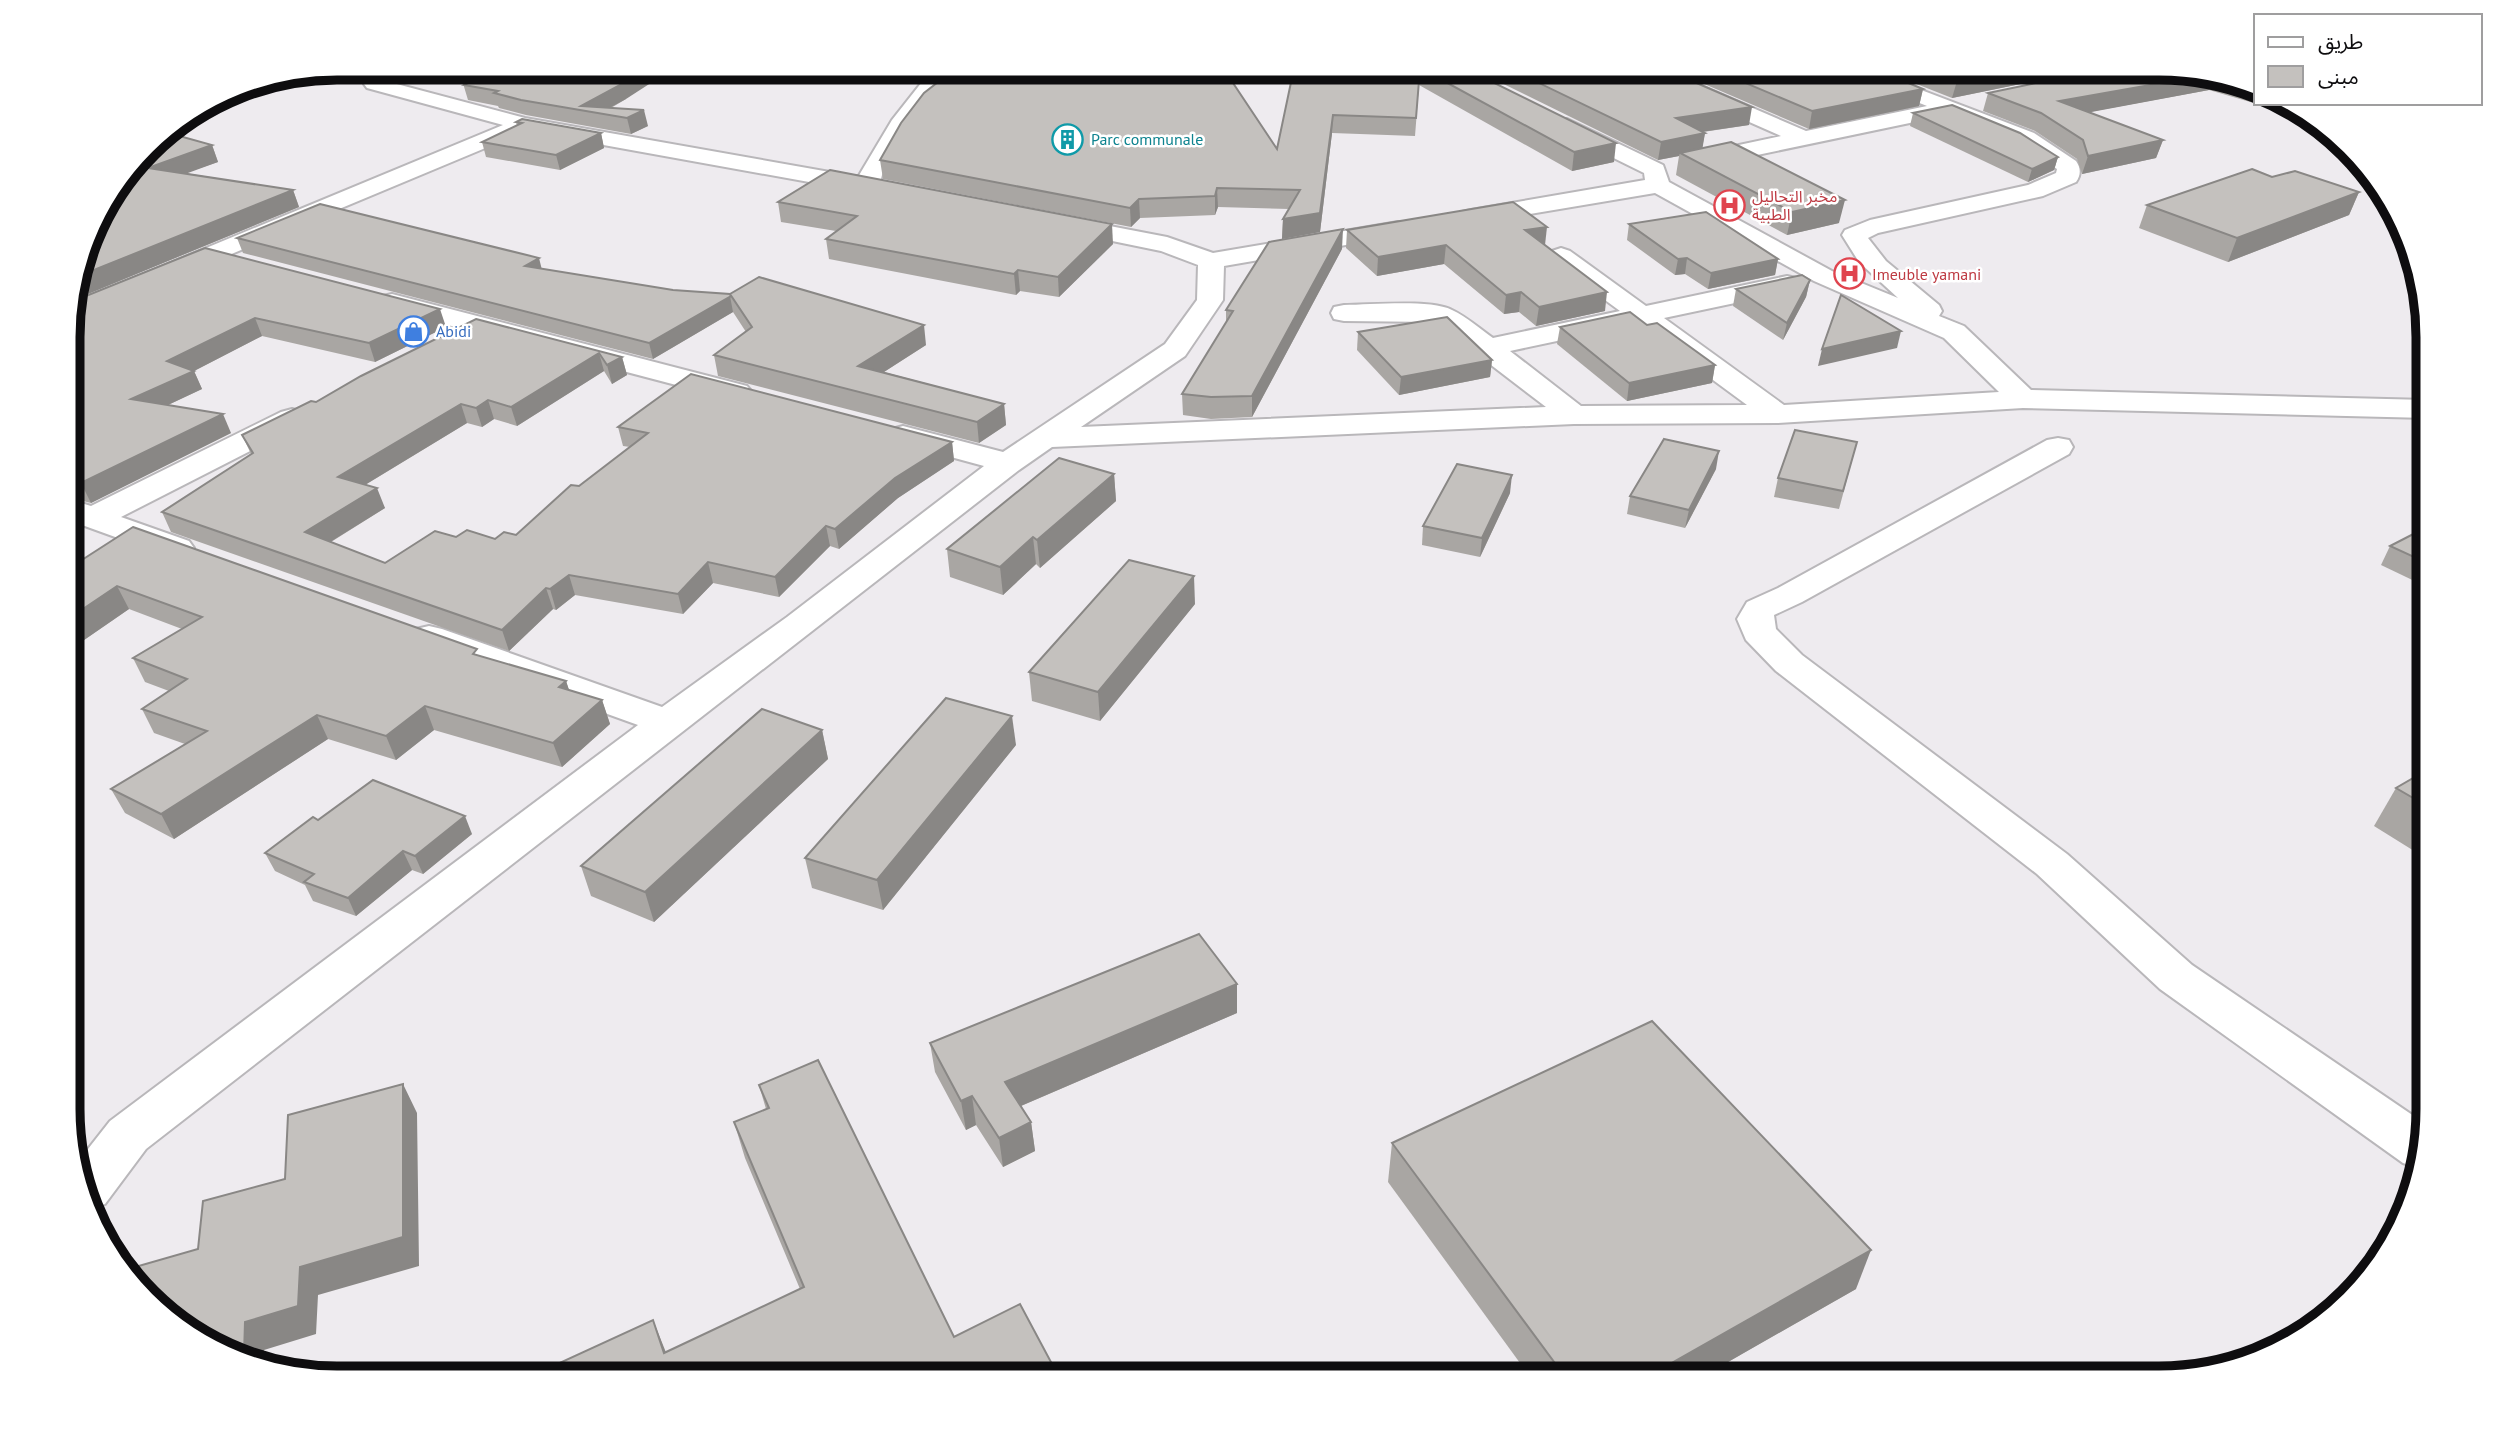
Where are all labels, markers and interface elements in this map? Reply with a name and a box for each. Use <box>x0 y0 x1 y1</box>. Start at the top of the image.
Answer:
legend <box>2254 14 2482 105</box>
text: طريق <box>2318 28 2363 55</box>
text: مبنى <box>2318 63 2359 90</box>
building icon: Parc communale <box>1051 122 1085 156</box>
place label: Parc communale <box>1091 129 1203 149</box>
place label: مخبر التحاليل الطبية <box>1752 186 1837 224</box>
hospital icon: مخبر التحاليل الطبية <box>1712 188 1746 222</box>
hospital icon: Imeuble yamani <box>1832 257 1866 291</box>
place label: Imeuble yamani <box>1872 264 1981 284</box>
shop icon: Abidi <box>396 314 430 348</box>
place label: Abidi <box>436 321 471 341</box>

